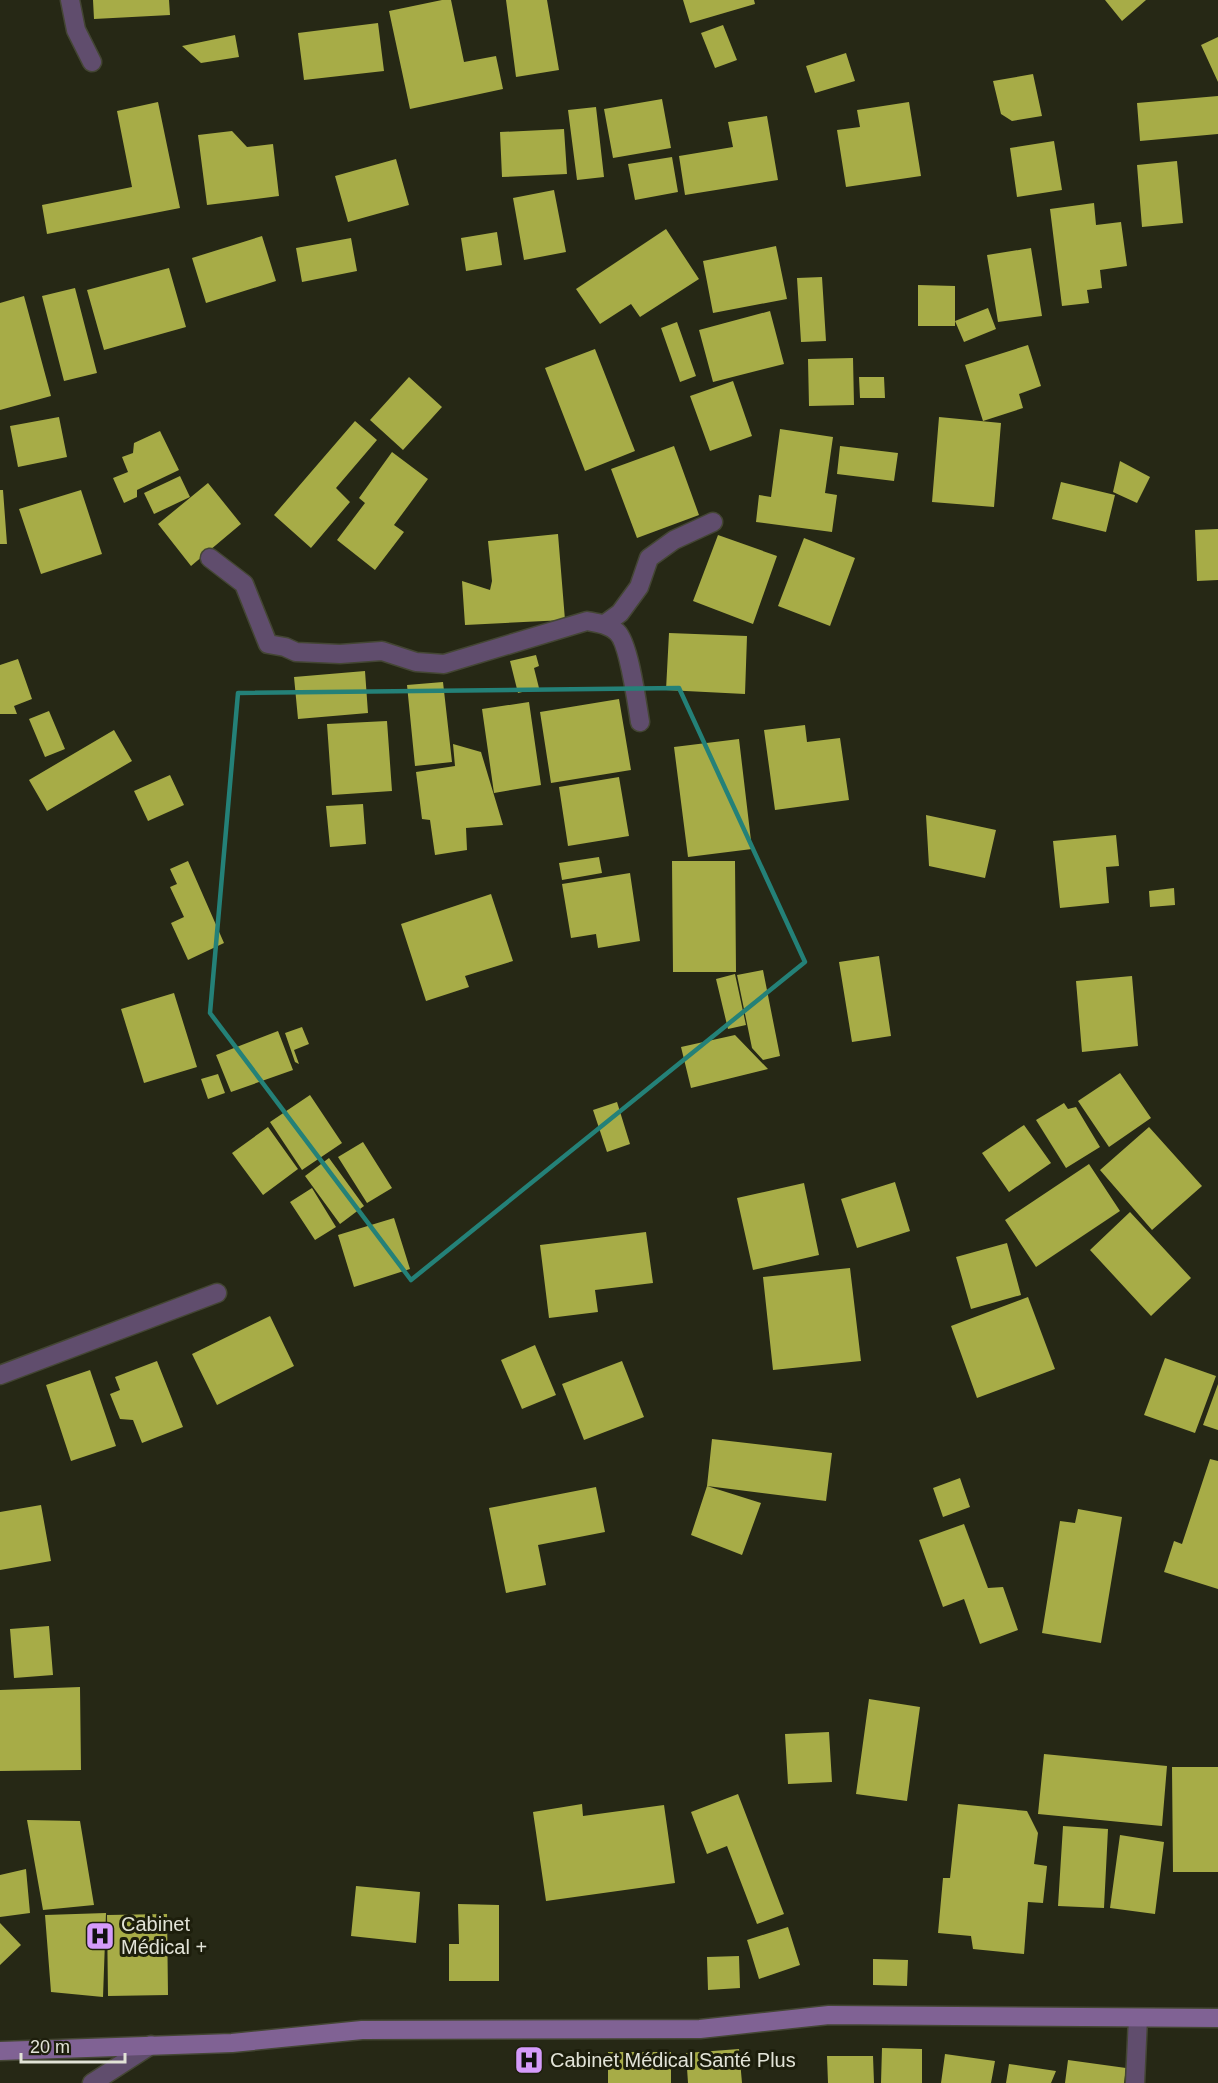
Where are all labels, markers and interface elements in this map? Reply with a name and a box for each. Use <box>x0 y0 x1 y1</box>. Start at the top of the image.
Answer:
place label: Cabinet Médical + <box>121 1913 207 1958</box>
hospital icon: Cabinet Médical + <box>84 1920 116 1952</box>
scale bar <box>21 2026 124 2064</box>
text: 20 m <box>30 2037 70 2057</box>
hospital icon: Cabinet Médical Santé Plus <box>513 2044 545 2076</box>
place label: Cabinet Médical Santé Plus <box>550 2049 796 2071</box>

